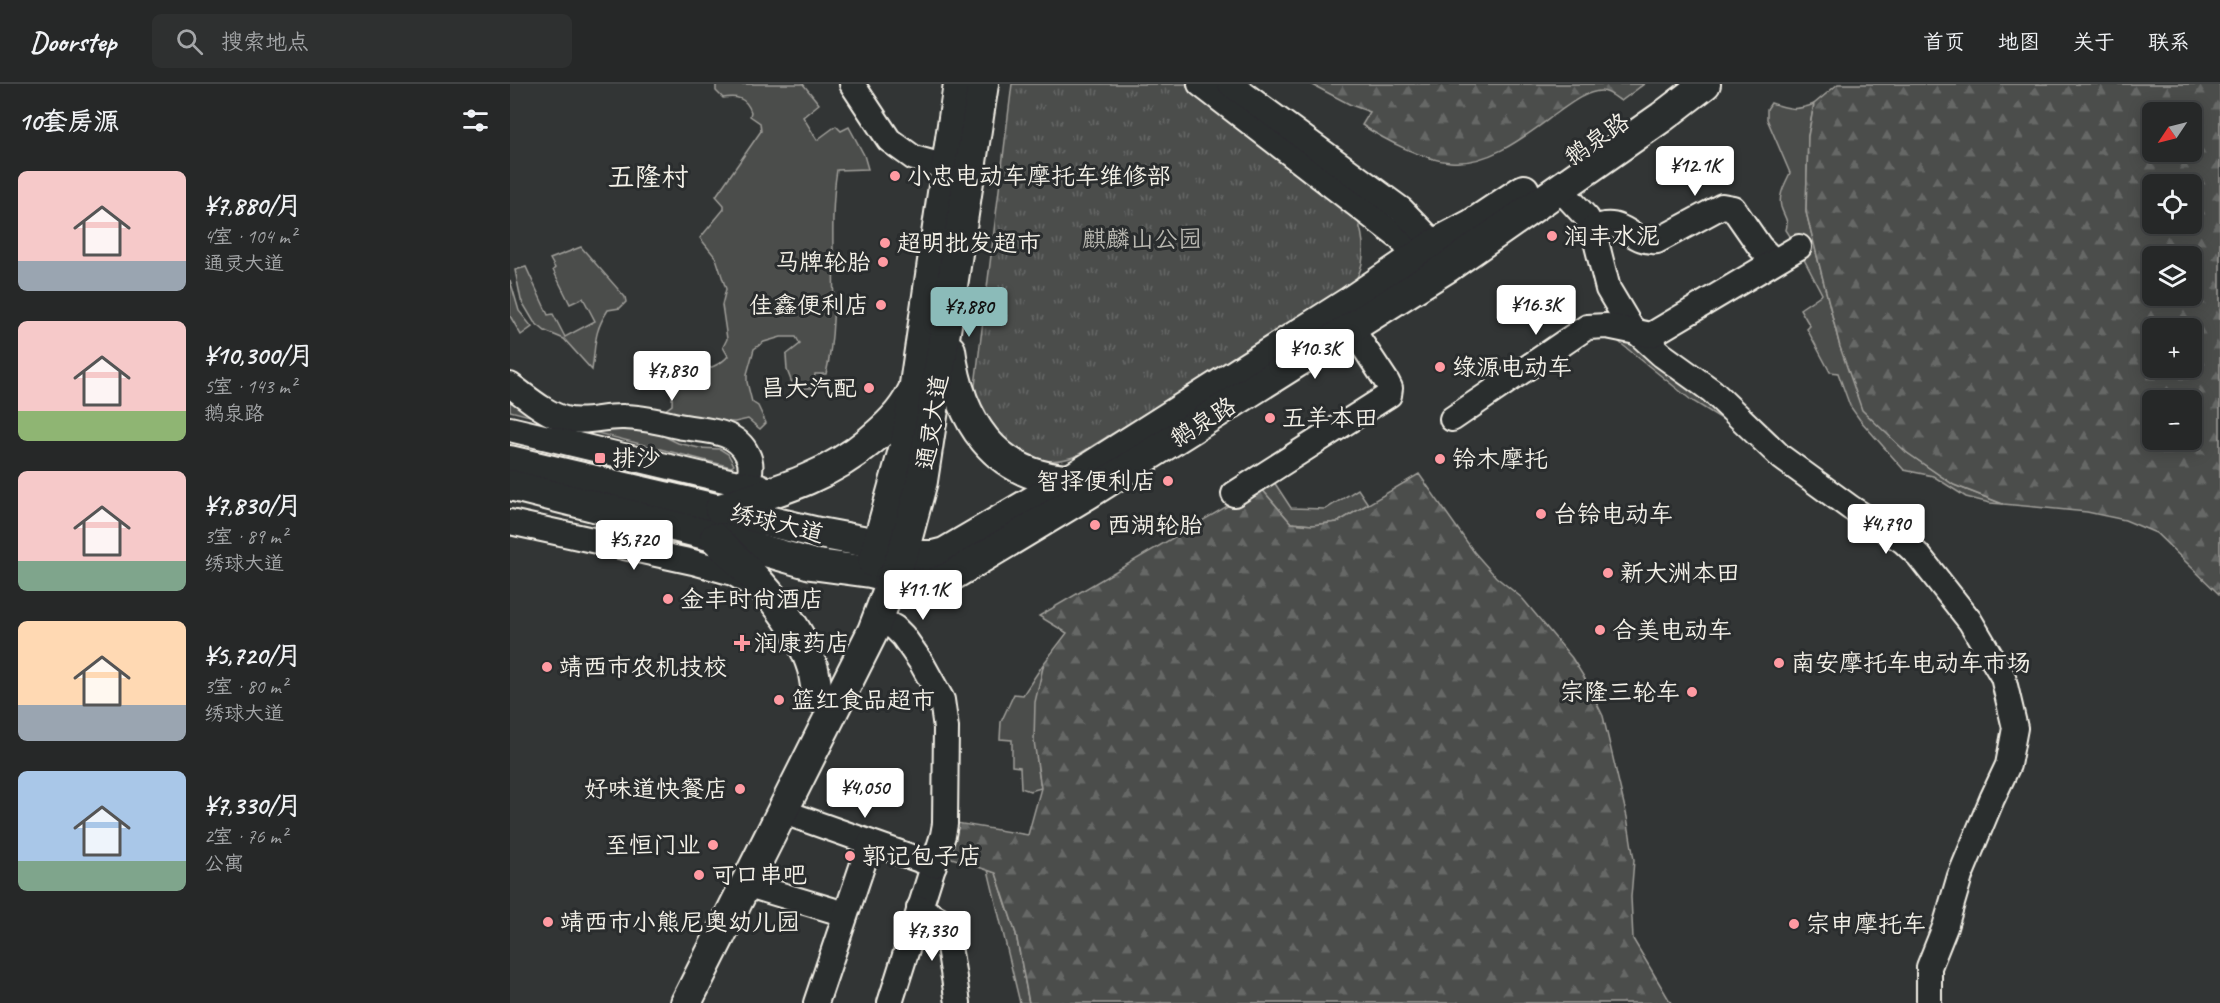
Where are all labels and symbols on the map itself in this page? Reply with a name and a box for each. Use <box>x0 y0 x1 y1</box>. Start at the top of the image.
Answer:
north arrow <box>2142 102 2202 162</box>
street label: 鹅泉路 <box>1559 106 1635 172</box>
pin: ¥12.1K <box>1646 146 1744 197</box>
district label: 五隆村 <box>608 160 689 194</box>
place label: 小忠电动车摩托车维修部 <box>907 161 1171 191</box>
marker: 小忠电动车摩托车维修部 <box>888 169 902 183</box>
place label: 润丰水泥 <box>1564 221 1660 251</box>
park label: 麒麟山公园 <box>1082 224 1202 254</box>
place label: 超明批发超市 <box>897 228 1041 258</box>
marker: 润丰水泥 <box>1545 229 1559 243</box>
marker: 超明批发超市 <box>878 236 892 250</box>
place label: 马牌轮胎 <box>775 247 871 277</box>
marker: 马牌轮胎 <box>876 255 890 269</box>
pin: ¥16.3K <box>1487 285 1585 336</box>
pin: ¥7,880 <box>920 287 1018 338</box>
place label: 佳鑫便利店 <box>749 290 869 320</box>
marker: 佳鑫便利店 <box>874 298 888 312</box>
pin: ¥10.3K <box>1266 329 1364 380</box>
pin: ¥7,830 <box>623 351 721 402</box>
place label: 绿源电动车 <box>1452 352 1572 382</box>
marker: 绿源电动车 <box>1433 360 1447 374</box>
street label: 通灵大道 <box>910 372 954 472</box>
place label: 昌大汽配 <box>761 373 857 403</box>
marker: 昌大汽配 <box>862 381 876 395</box>
street label: 鹅泉路 <box>1165 390 1241 454</box>
place label: 五羊本田 <box>1282 403 1378 433</box>
marker: 五羊本田 <box>1263 411 1277 425</box>
place label: 排沙 <box>612 443 660 473</box>
place label: 铃木摩托 <box>1452 444 1548 474</box>
marker: 排沙 <box>593 451 607 465</box>
marker: 铃木摩托 <box>1433 452 1447 466</box>
place label: 智择便利店 <box>1036 466 1156 496</box>
marker: 智择便利店 <box>1161 474 1175 488</box>
street label: 绣球大道 <box>727 497 827 549</box>
place label: 台铃电动车 <box>1553 499 1673 529</box>
pin: ¥4,790 <box>1837 504 1935 555</box>
marker: 台铃电动车 <box>1534 507 1548 521</box>
place label: 西湖轮胎 <box>1107 510 1203 540</box>
marker: 西湖轮胎 <box>1088 518 1102 532</box>
pin: ¥5,720 <box>585 520 683 571</box>
place label: 新大洲本田 <box>1620 558 1740 588</box>
marker: 新大洲本田 <box>1601 566 1615 580</box>
pin: ¥11.1K <box>874 570 972 621</box>
place label: 金丰时尚酒店 <box>680 584 824 614</box>
marker: 金丰时尚酒店 <box>661 592 675 606</box>
place label: 合美电动车 <box>1612 615 1732 645</box>
marker: 合美电动车 <box>1593 623 1607 637</box>
place label: 润康药店 <box>754 628 850 658</box>
marker: 润康药店 <box>735 636 749 650</box>
place label: 南安摩托车电动车市场 <box>1791 648 2031 678</box>
place label: 靖西市农机技校 <box>559 652 727 682</box>
marker: 南安摩托车电动车市场 <box>1772 656 1786 670</box>
marker: 靖西市农机技校 <box>540 660 554 674</box>
place label: 宗隆三轮车 <box>1560 677 1680 707</box>
place label: 篮红食品超市 <box>791 685 935 715</box>
marker: 宗隆三轮车 <box>1685 685 1699 699</box>
marker: 篮红食品超市 <box>772 693 786 707</box>
pin: ¥4,050 <box>816 768 914 819</box>
place label: 好味道快餐店 <box>584 774 728 804</box>
marker: 好味道快餐店 <box>733 782 747 796</box>
place label: 至恒门业 <box>605 830 701 860</box>
marker: 至恒门业 <box>706 838 720 852</box>
place label: 郭记包子店 <box>862 841 982 871</box>
marker: 郭记包子店 <box>843 849 857 863</box>
place label: 可口串吧 <box>711 860 807 890</box>
marker: 可口串吧 <box>692 868 706 882</box>
place label: 靖西市小熊尼奥幼儿园 <box>560 907 800 937</box>
place label: 宗申摩托车 <box>1806 909 1926 939</box>
pin: ¥7,330 <box>883 911 981 962</box>
marker: 靖西市小熊尼奥幼儿园 <box>541 915 555 929</box>
marker: 宗申摩托车 <box>1787 917 1801 931</box>

